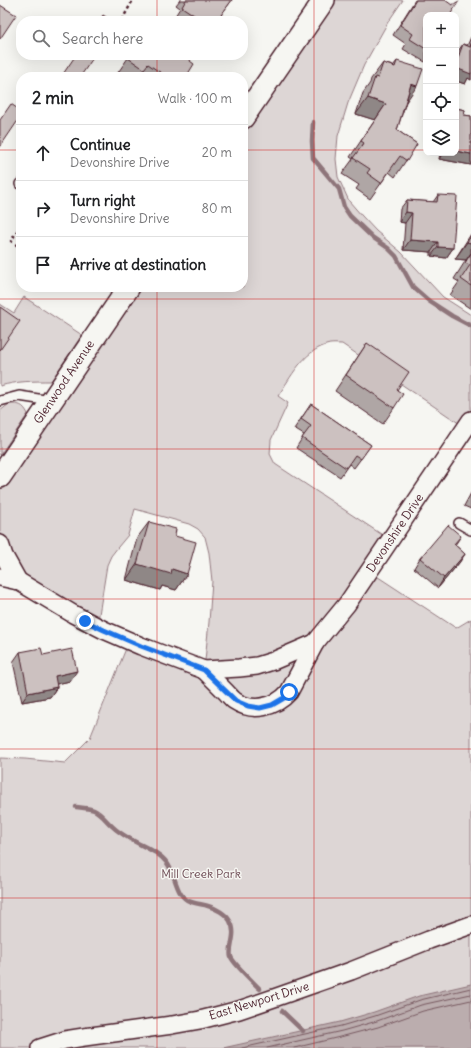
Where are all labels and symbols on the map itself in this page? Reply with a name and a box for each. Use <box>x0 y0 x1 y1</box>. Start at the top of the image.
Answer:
street label: Glenwood Avenue <box>30 337 97 426</box>
street label: Devonshire Drive <box>363 490 426 575</box>
route end <box>76 612 94 630</box>
route start <box>280 683 298 701</box>
park label: Mill Creek Park <box>161 866 241 881</box>
street label: East Newport Drive <box>207 978 311 1023</box>

